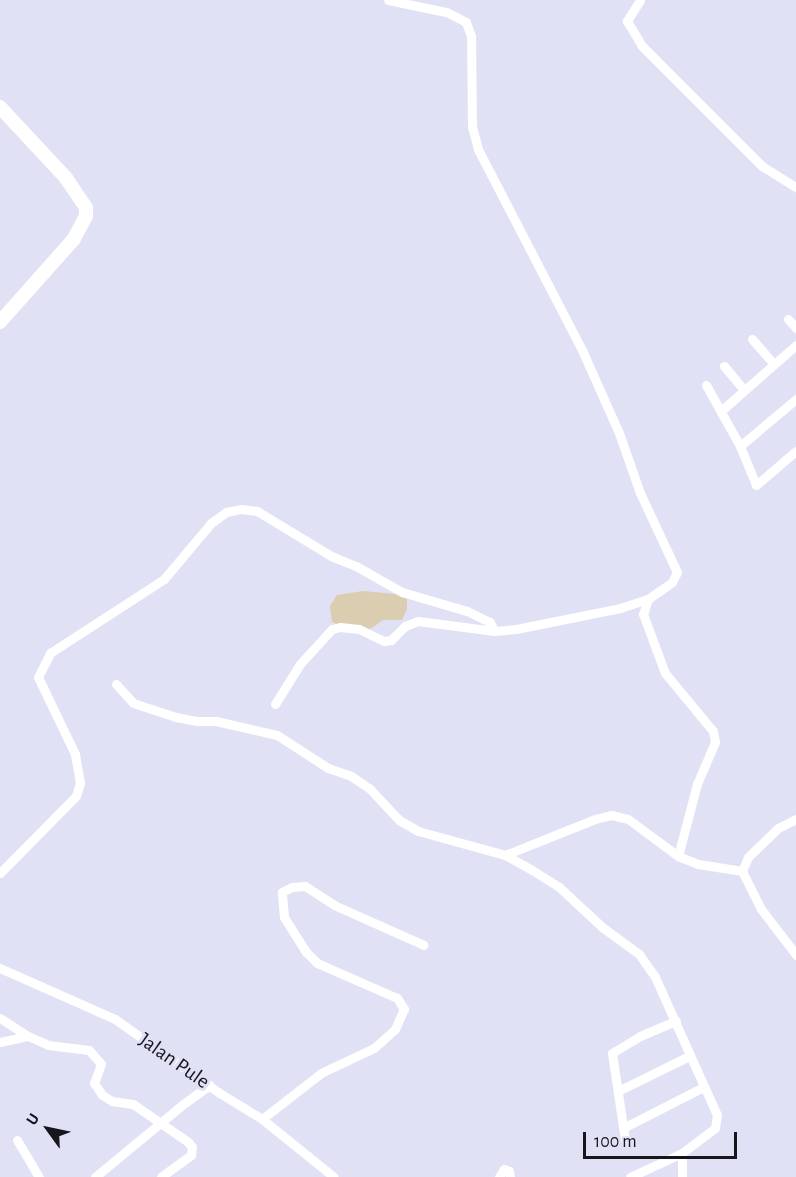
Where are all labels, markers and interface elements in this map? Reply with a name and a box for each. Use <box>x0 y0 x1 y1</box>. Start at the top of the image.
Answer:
street label: Jalan Pule <box>134 1027 214 1095</box>
north arrow <box>18 1099 78 1159</box>
text: U <box>23 1111 42 1128</box>
scale bar <box>586 1120 740 1158</box>
text: 100 m <box>594 1133 637 1151</box>

